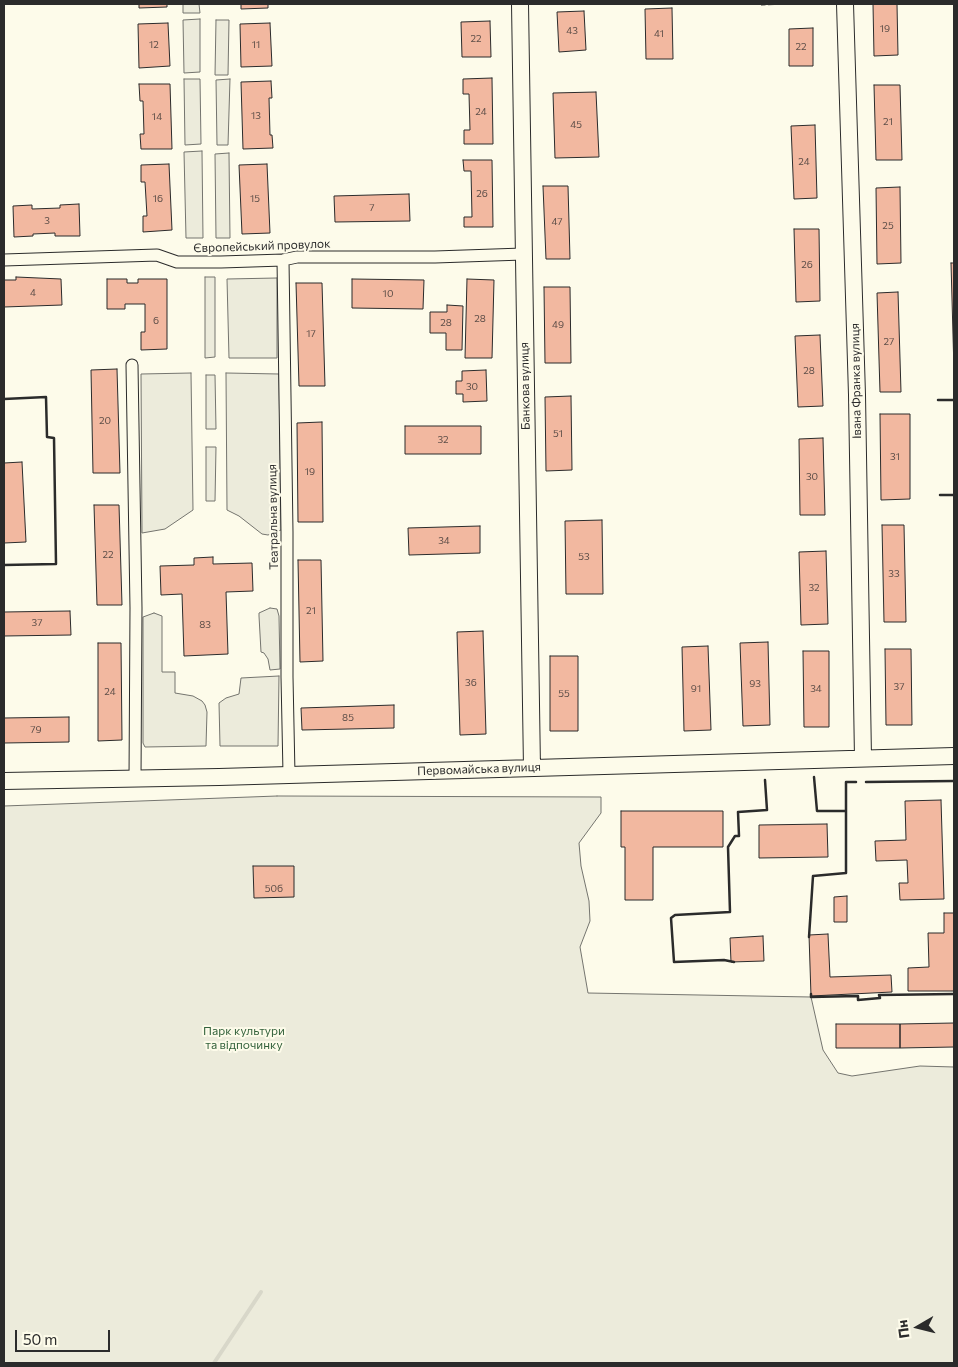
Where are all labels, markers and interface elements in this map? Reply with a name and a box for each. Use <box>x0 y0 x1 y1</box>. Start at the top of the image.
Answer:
house number: 19 <box>880 23 890 35</box>
house number: 43 <box>566 25 578 37</box>
house number: 41 <box>654 28 664 40</box>
house number: 22 <box>470 33 482 45</box>
house number: 12 <box>149 39 159 51</box>
house number: 11 <box>252 39 260 51</box>
house number: 22 <box>795 41 807 53</box>
house number: 24 <box>475 106 487 118</box>
house number: 13 <box>251 110 261 122</box>
house number: 14 <box>152 111 162 123</box>
house number: 21 <box>883 116 893 128</box>
house number: 45 <box>570 119 582 131</box>
house number: 24 <box>798 156 810 168</box>
house number: 26 <box>476 188 488 200</box>
house number: 16 <box>153 193 163 205</box>
house number: 15 <box>250 193 260 205</box>
house number: 7 <box>369 202 375 214</box>
house number: 3 <box>44 215 50 227</box>
house number: 47 <box>551 216 563 228</box>
house number: 25 <box>882 220 894 232</box>
street label: Європейський провулок <box>193 236 331 256</box>
house number: 26 <box>801 259 813 271</box>
house number: 4 <box>30 287 36 299</box>
house number: 10 <box>383 288 393 300</box>
house number: 28 <box>474 313 486 325</box>
house number: 6 <box>153 315 159 327</box>
house number: 28 <box>440 317 452 329</box>
house number: 49 <box>552 319 564 331</box>
street label: Івана Франка вулиця <box>848 323 864 439</box>
house number: 17 <box>306 328 316 340</box>
house number: 27 <box>884 336 894 348</box>
street label: Банкова вулиця <box>517 342 533 430</box>
house number: 28 <box>803 365 815 377</box>
house number: 30 <box>466 381 478 393</box>
house number: 20 <box>99 415 111 427</box>
house number: 51 <box>553 428 563 440</box>
house number: 32 <box>437 434 449 446</box>
house number: 31 <box>890 451 900 463</box>
street label: Театральна вулиця <box>265 464 281 570</box>
house number: 19 <box>305 466 315 478</box>
house number: 30 <box>806 471 818 483</box>
house number: 34 <box>438 535 450 547</box>
house number: 22 <box>102 549 114 561</box>
house number: 53 <box>578 551 590 563</box>
house number: 33 <box>888 568 900 580</box>
house number: 32 <box>808 582 820 594</box>
house number: 21 <box>306 605 316 617</box>
house number: 37 <box>32 617 42 629</box>
house number: 83 <box>199 619 211 631</box>
house number: 36 <box>465 677 477 689</box>
house number: 93 <box>749 678 761 690</box>
house number: 37 <box>894 681 904 693</box>
house number: 91 <box>691 683 701 695</box>
house number: 34 <box>810 683 822 695</box>
house number: 24 <box>104 686 116 698</box>
house number: 55 <box>558 688 570 700</box>
house number: 85 <box>342 712 354 724</box>
house number: 79 <box>30 724 42 736</box>
street label: Первомайська вулиця <box>417 760 541 778</box>
house number: 50б <box>265 883 283 895</box>
park label: Парк культури та відпочинку <box>203 1024 285 1052</box>
north arrow <box>893 1302 943 1352</box>
text: Пн <box>893 1319 912 1340</box>
scale bar <box>18 1320 112 1352</box>
text: 50 m <box>23 1330 57 1348</box>

